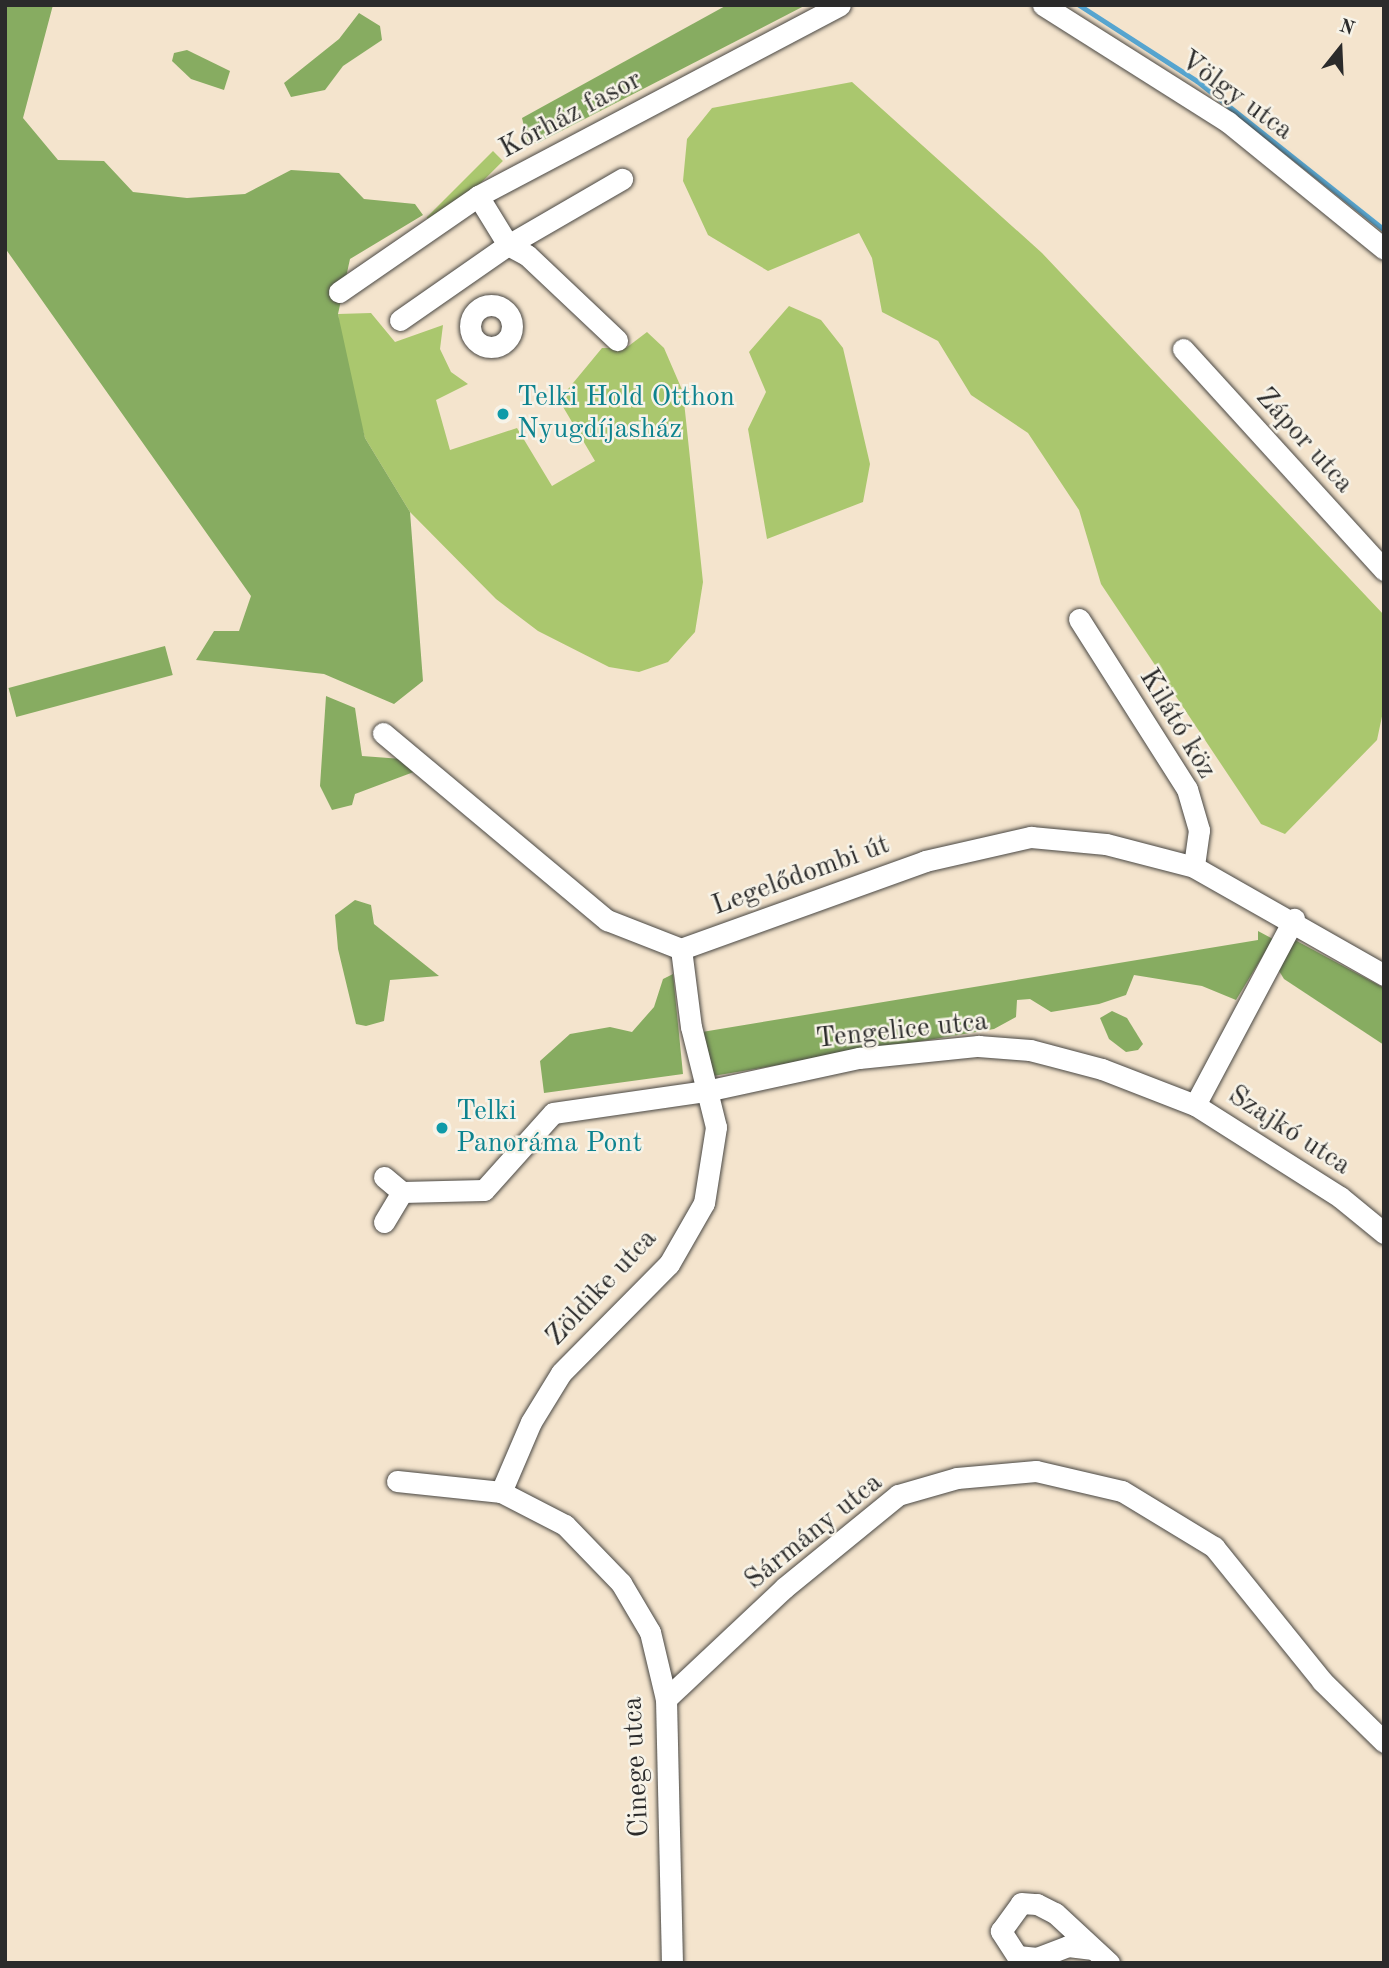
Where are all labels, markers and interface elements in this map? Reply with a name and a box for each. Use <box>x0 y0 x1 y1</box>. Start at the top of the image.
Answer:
north arrow <box>1305 14 1375 84</box>
text: N <box>1337 17 1356 40</box>
street label: Völgy utca <box>1173 44 1299 148</box>
street label: Kórház fasor <box>494 63 648 167</box>
place label: Telki Hold Otthon Nyugdíjasház <box>517 381 735 447</box>
street label: Zápor utca <box>1248 381 1360 501</box>
marker: Telki Hold Otthon Nyugdíjasház <box>495 406 511 422</box>
street label: Kilátó köz <box>1131 663 1223 785</box>
street label: Legelődombi út <box>708 828 894 924</box>
street label: Tengelice utca <box>814 1005 990 1057</box>
street label: Szajkó utca <box>1221 1079 1357 1183</box>
place label: Telki Panoráma Pont <box>456 1095 642 1161</box>
marker: Telki Panoráma Pont <box>434 1120 450 1136</box>
street label: Zöldike utca <box>539 1222 665 1354</box>
street label: Sármány utca <box>738 1466 890 1598</box>
street label: Cinege utca <box>617 1696 657 1838</box>

